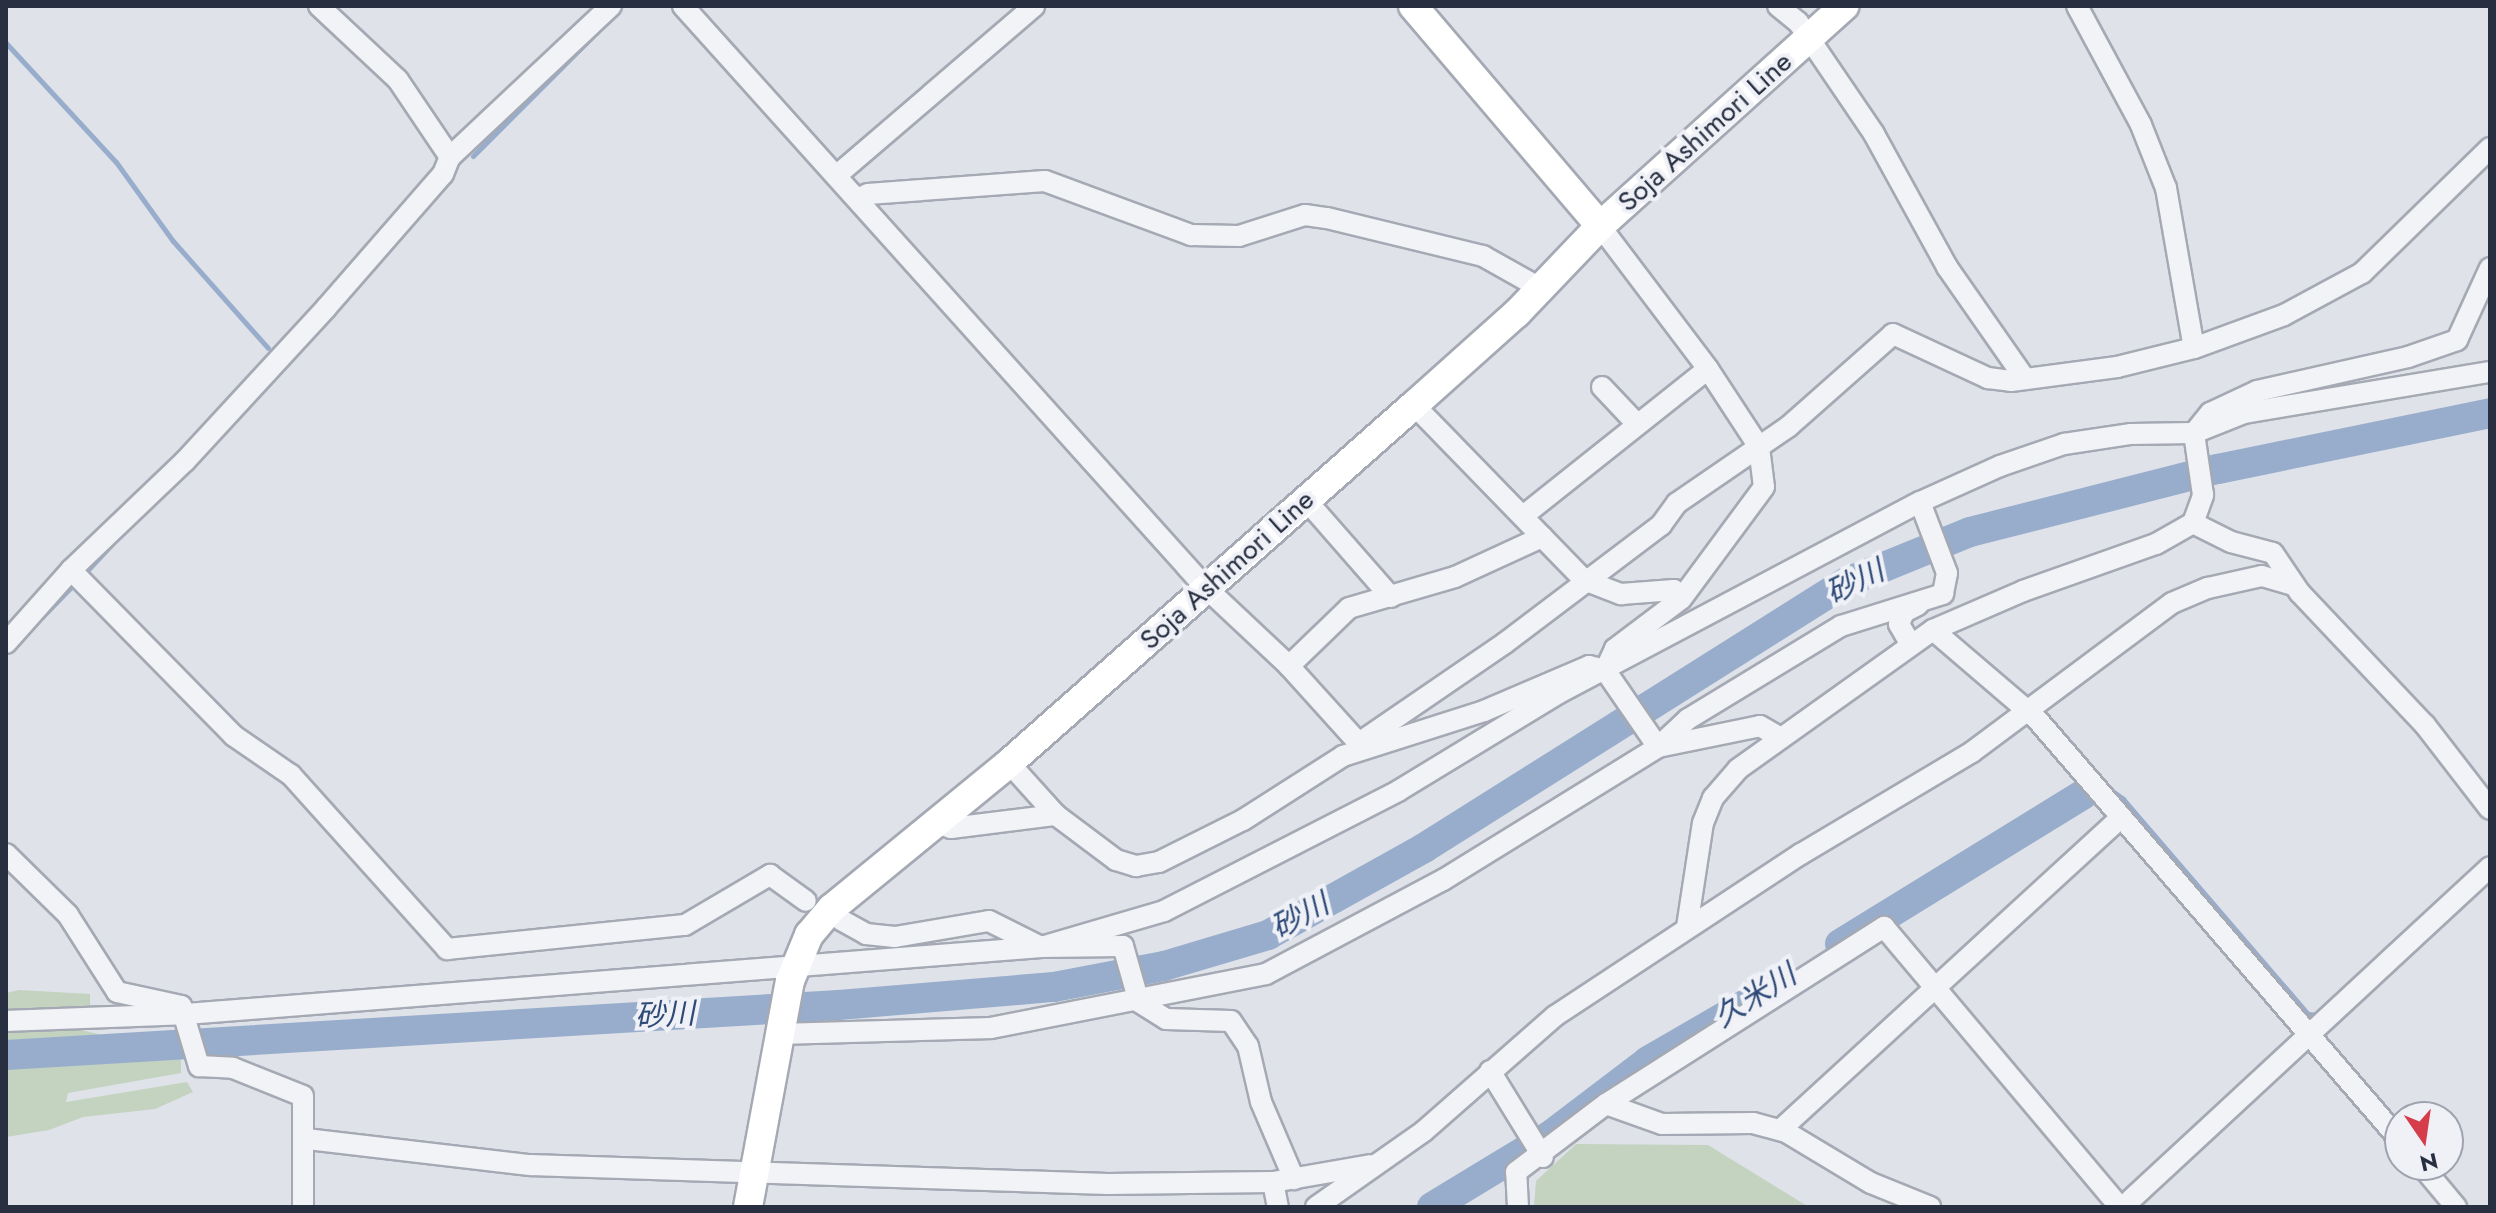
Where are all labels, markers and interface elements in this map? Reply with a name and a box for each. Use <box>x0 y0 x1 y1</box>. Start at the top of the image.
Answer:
street label: Soja Ashimori Line <box>1611 45 1799 219</box>
street label: Soja Ashimori Line <box>1133 483 1321 657</box>
water label: 砂川 <box>1820 553 1890 611</box>
water label: 砂川 <box>1265 886 1335 946</box>
water label: 久米川 <box>1707 957 1803 1035</box>
water label: 砂川 <box>634 995 696 1035</box>
north arrow <box>2384 1101 2464 1181</box>
text: N <box>2417 1145 2441 1180</box>

